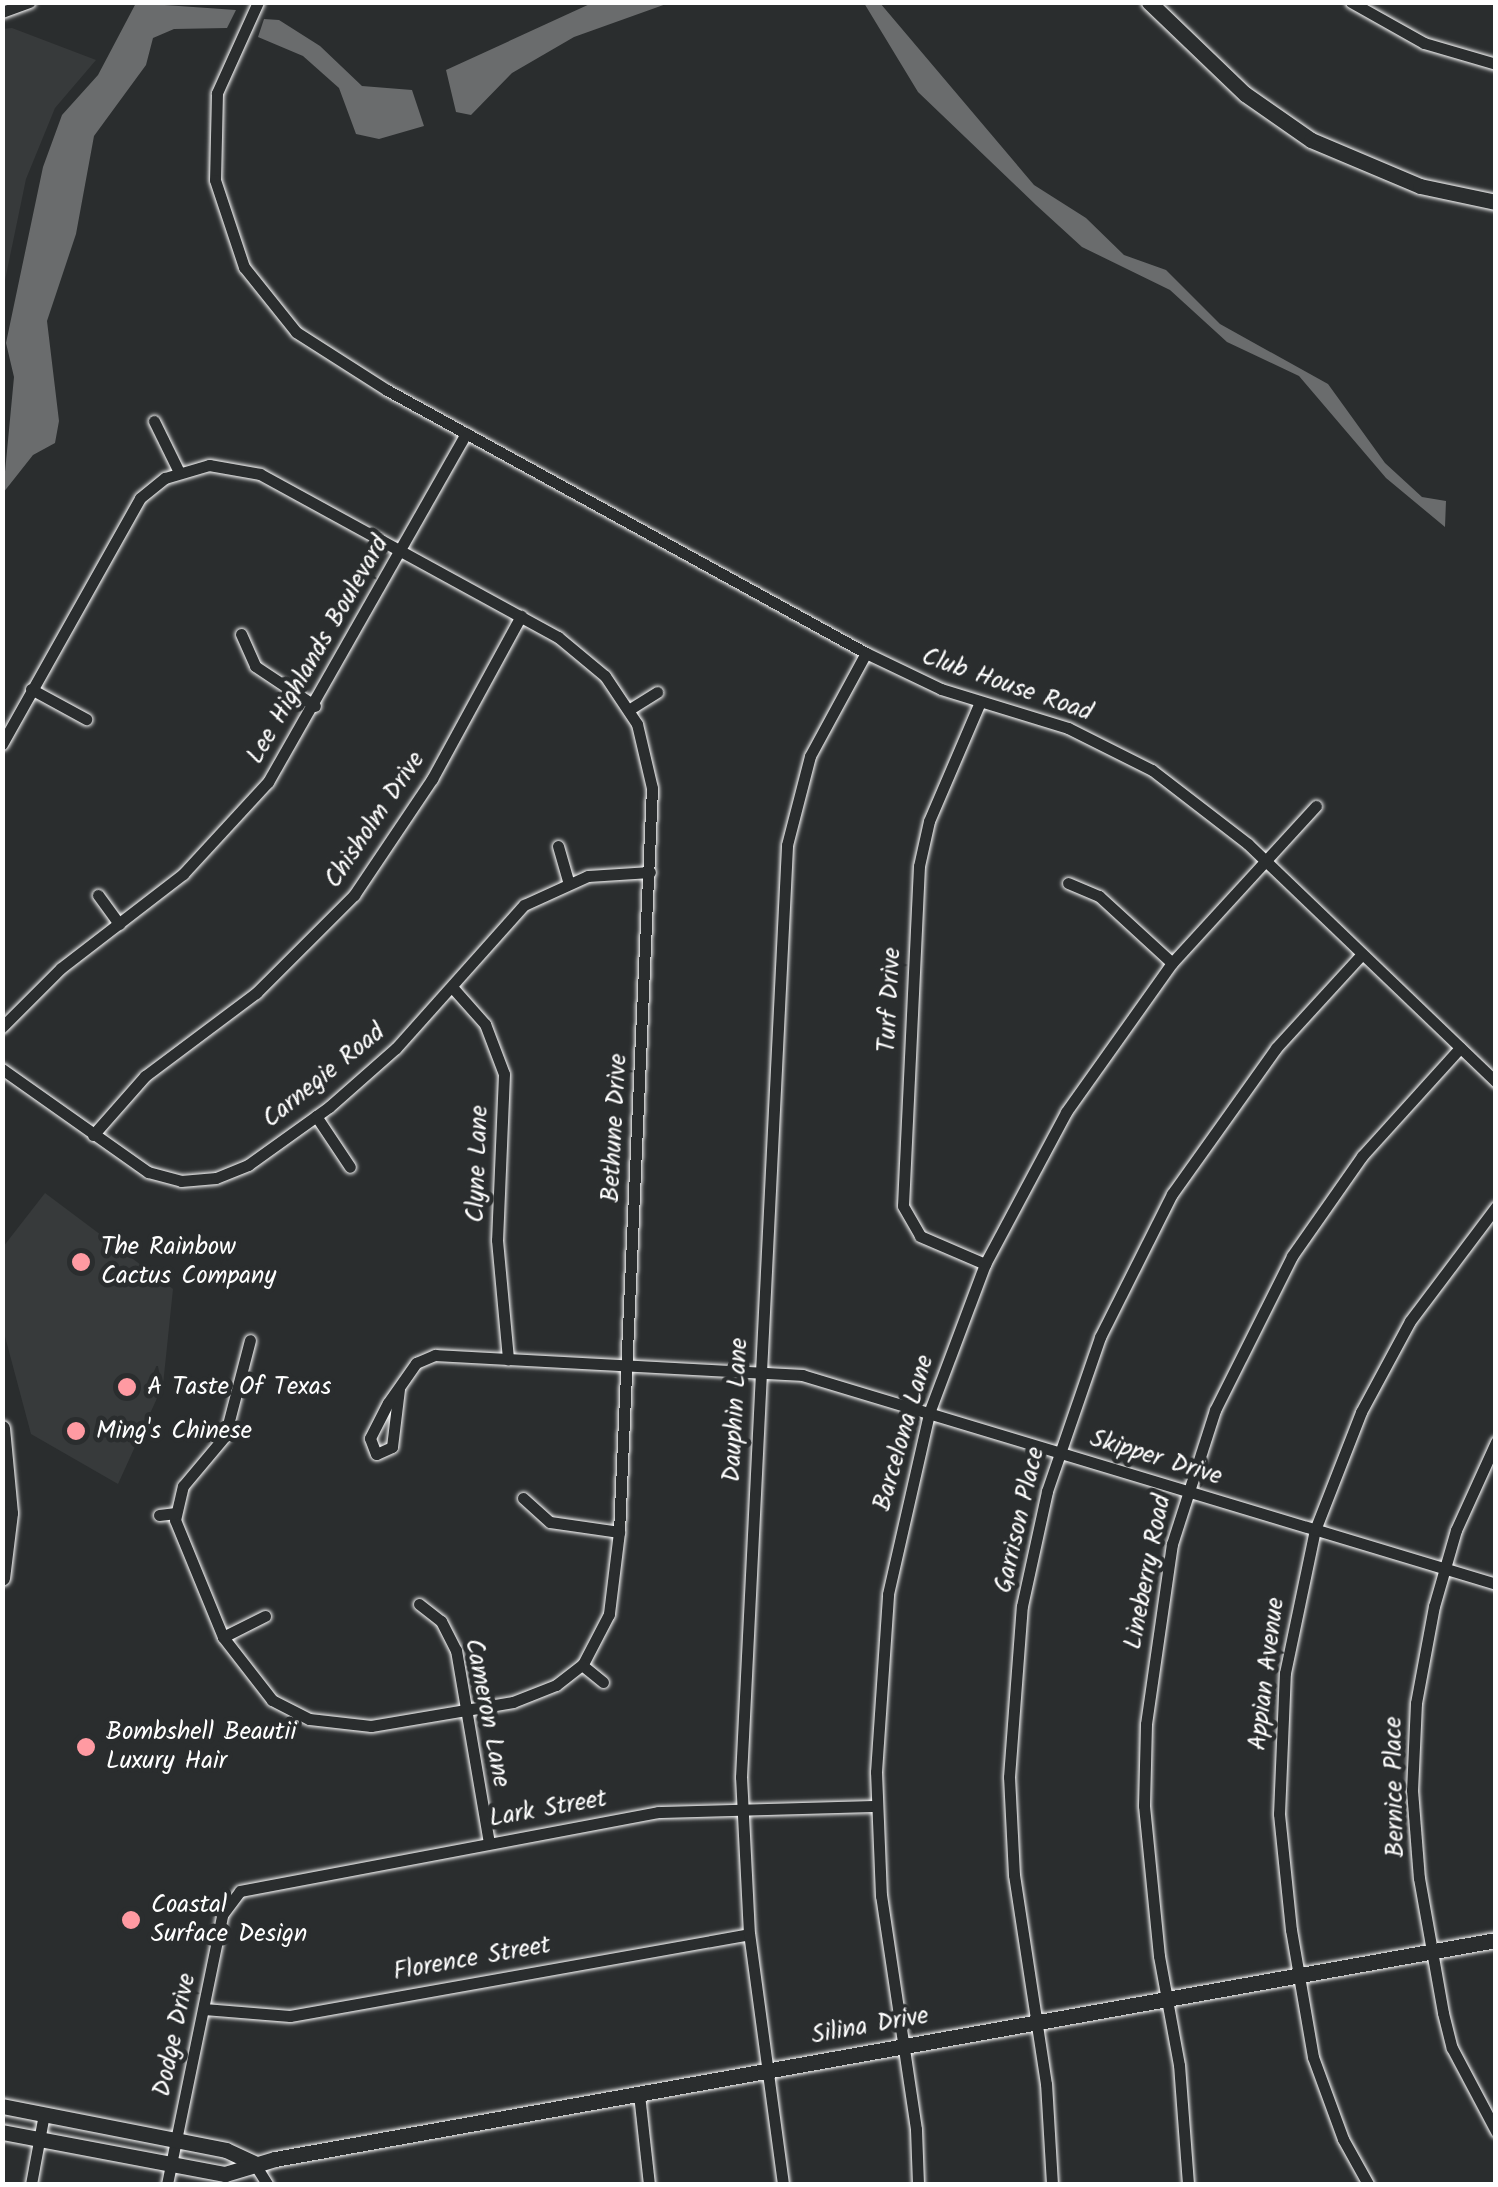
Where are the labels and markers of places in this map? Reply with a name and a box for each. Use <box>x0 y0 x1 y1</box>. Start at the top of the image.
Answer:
place label: The Rainbow Cactus Company <box>101 1233 276 1292</box>
marker: The Rainbow Cactus Company <box>70 1251 92 1273</box>
place label: A Taste Of Texas <box>147 1372 331 1402</box>
marker: A Taste Of Texas <box>116 1376 138 1398</box>
place label: Ming's Chinese <box>96 1416 252 1446</box>
marker: Ming's Chinese <box>65 1420 87 1442</box>
place label: Bombshell Beautii Luxury Hair <box>106 1718 296 1777</box>
marker: Bombshell Beautii Luxury Hair <box>75 1736 97 1758</box>
place label: Coastal Surface Design <box>151 1891 307 1950</box>
marker: Coastal Surface Design <box>120 1909 142 1931</box>

